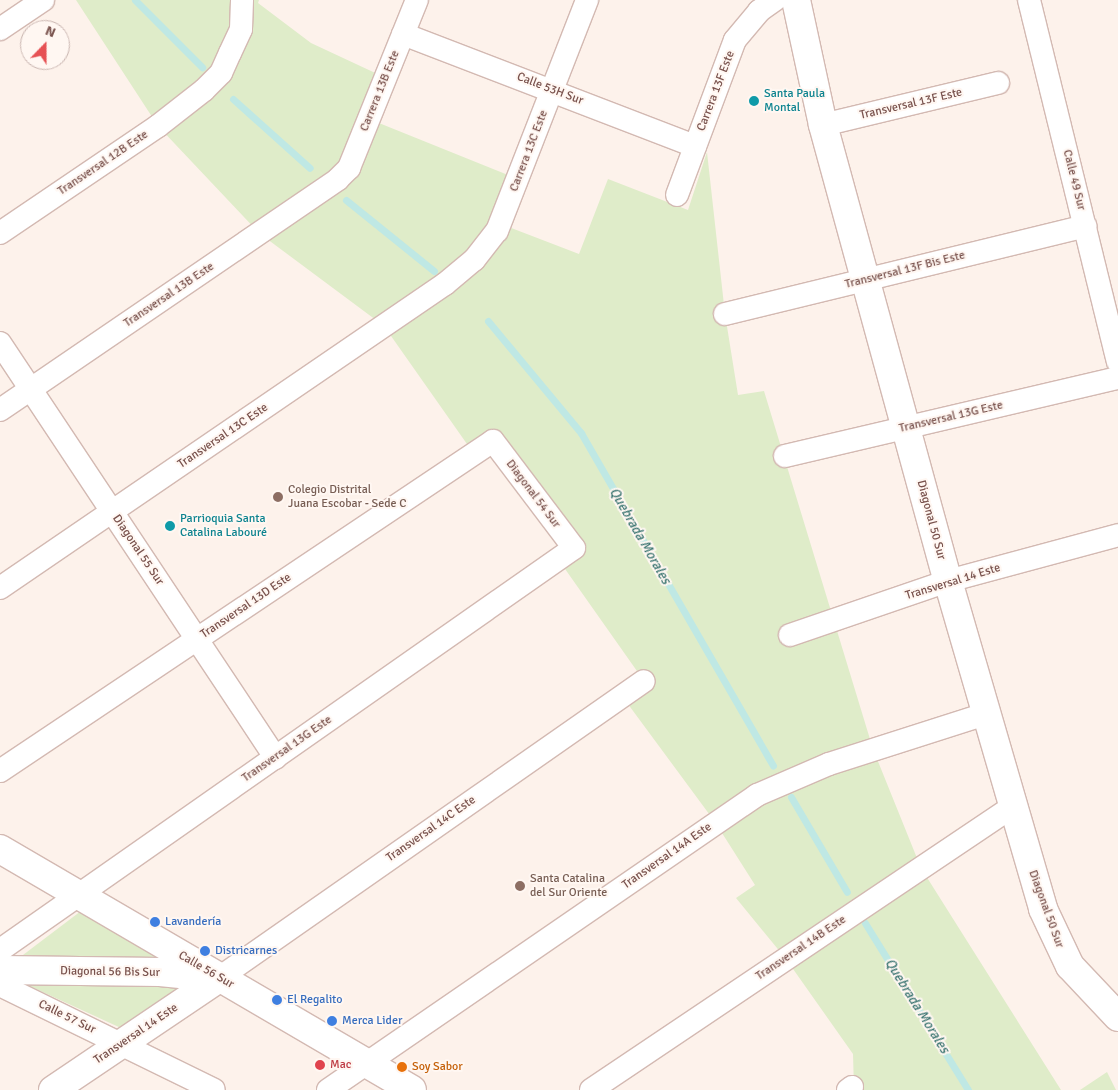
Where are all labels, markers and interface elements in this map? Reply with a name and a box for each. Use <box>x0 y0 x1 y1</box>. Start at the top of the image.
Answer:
north arrow <box>20 20 70 70</box>
text: N <box>43 22 58 41</box>
street label: Carrera 13B Este <box>357 48 403 134</box>
street label: Carrera 13F Este <box>694 49 738 133</box>
street label: Calle 53H Sur <box>515 70 585 108</box>
street label: Transversal 13F Este <box>858 85 964 123</box>
place label: Santa Paula Montal <box>764 87 825 115</box>
marker: Santa Paula Montal <box>748 95 760 107</box>
street label: Carrera 13C Este <box>507 108 551 194</box>
street label: Transversal 12B Este <box>55 127 151 199</box>
street label: Calle 49 Sur <box>1060 148 1088 212</box>
street label: Transversal 13F Bis Este <box>844 248 966 292</box>
street label: Transversal 13B Este <box>121 259 217 331</box>
street label: Transversal 13G Este <box>898 398 1004 436</box>
street label: Transversal 13C Este <box>175 400 271 472</box>
street label: Diagonal 54 Sur <box>503 457 563 531</box>
street label: Diagonal 50 Sur <box>913 479 949 561</box>
place label: Colegio Distrital Juana Escobar - Sede C <box>288 483 406 511</box>
water label: Quebrada Morales <box>606 485 674 587</box>
marker: Colegio Distrital Juana Escobar - Sede C <box>272 491 284 503</box>
street label: Diagonal 55 Sur <box>109 512 167 588</box>
place label: Parrioquia Santa Catalina Labouré <box>180 512 267 540</box>
marker: Parrioquia Santa Catalina Labouré <box>164 520 176 532</box>
street label: Transversal 14 Este <box>904 561 1002 603</box>
street label: Transversal 13D Este <box>198 570 294 642</box>
street label: Transversal 13G Este <box>239 713 335 785</box>
street label: Transversal 14C Este <box>384 793 478 865</box>
street label: Transversal 14A Este <box>620 820 714 892</box>
street label: Diagonal 50 Sur <box>1025 868 1067 950</box>
place label: Santa Catalina del Sur Oriente <box>530 872 607 900</box>
marker: Santa Catalina del Sur Oriente <box>514 880 526 892</box>
street label: Transversal 14B Este <box>753 912 849 984</box>
place label: Lavandería <box>165 915 221 929</box>
marker: Lavandería <box>149 916 161 928</box>
place label: Districarnes <box>215 944 277 958</box>
marker: Districarnes <box>199 945 211 957</box>
street label: Calle 56 Sur <box>176 948 236 992</box>
water label: Quebrada Morales <box>881 955 953 1057</box>
street label: Diagonal 56 Bis Sur <box>60 964 160 980</box>
place label: El Regalito <box>287 993 342 1007</box>
marker: El Regalito <box>271 994 283 1006</box>
street label: Calle 57 Sur <box>36 997 98 1037</box>
street label: Transversal 14 Este <box>91 1000 181 1068</box>
place label: Merca Lider <box>342 1014 402 1028</box>
marker: Merca Lider <box>326 1015 338 1027</box>
place label: Mac <box>330 1058 351 1072</box>
marker: Mac <box>314 1059 326 1071</box>
place label: Soy Sabor <box>412 1060 463 1074</box>
marker: Soy Sabor <box>396 1061 408 1073</box>

